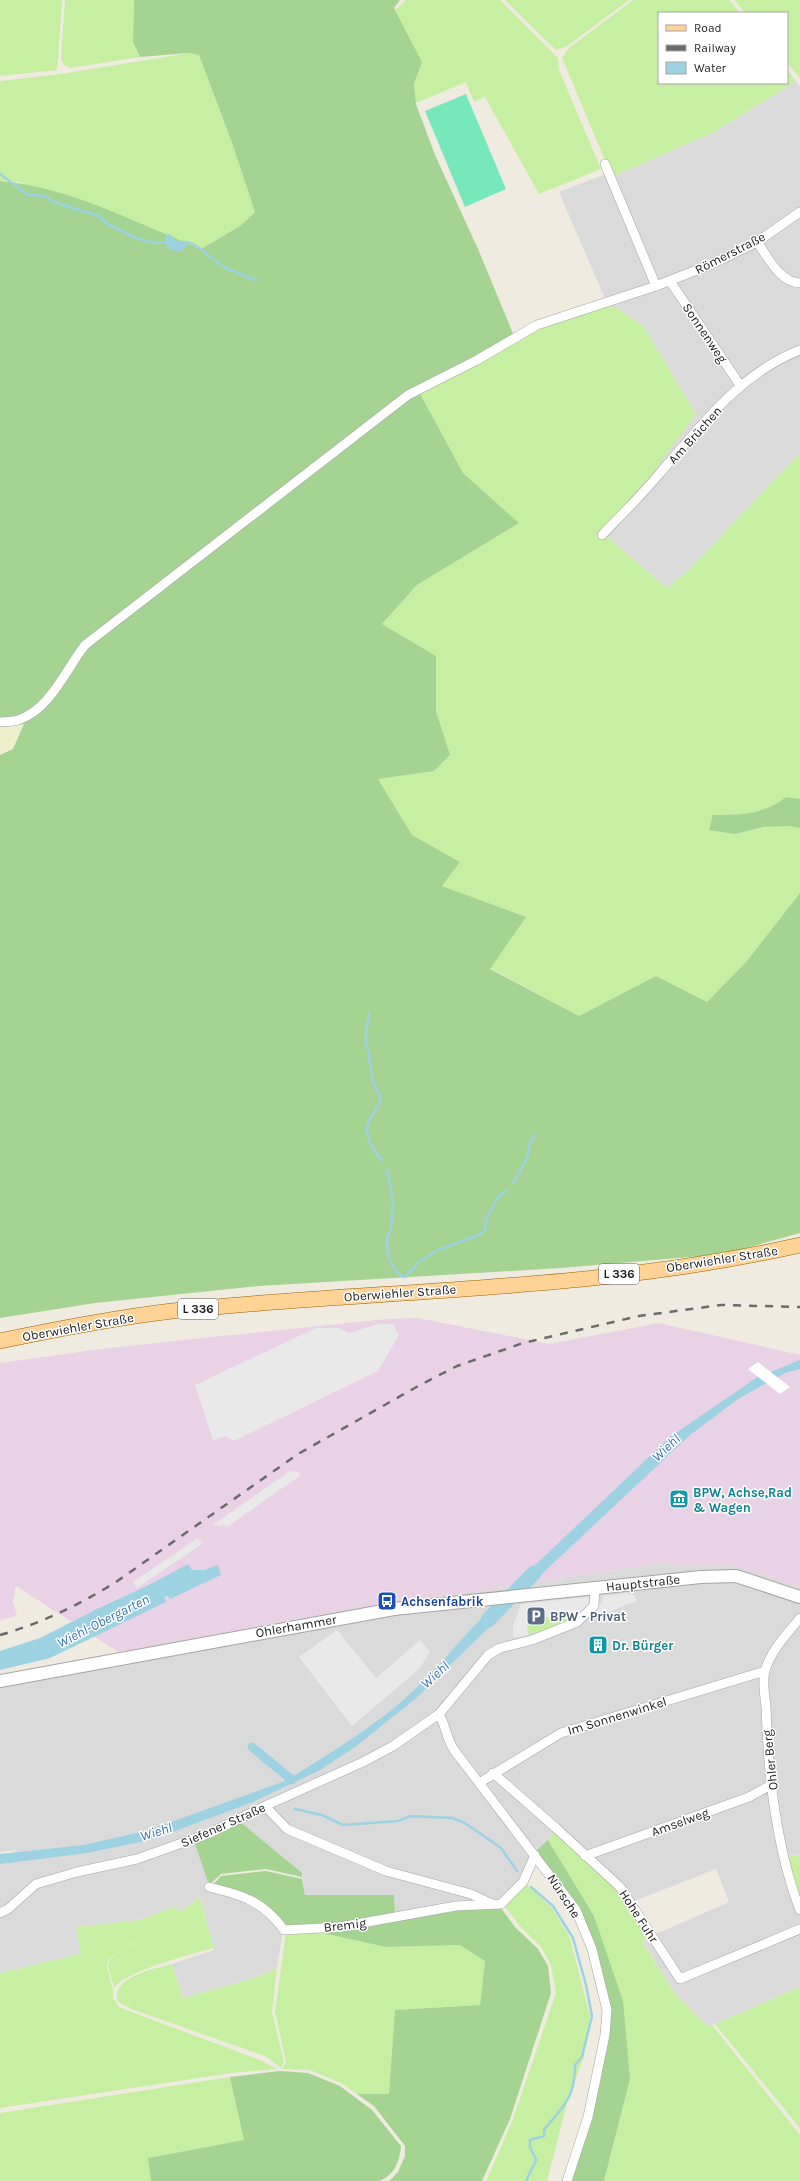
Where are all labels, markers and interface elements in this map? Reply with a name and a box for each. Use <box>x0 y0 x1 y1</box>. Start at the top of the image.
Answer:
legend <box>658 12 788 84</box>
text: Road <box>694 21 722 35</box>
text: Railway <box>694 41 736 55</box>
text: Water <box>694 61 727 75</box>
street label: Römerstraße <box>692 229 768 277</box>
street label: Sonnenweg <box>680 300 731 366</box>
street label: Am Brüchen <box>665 403 725 467</box>
street label: Oberwiehler Straße <box>665 1243 779 1275</box>
road number: L 336 <box>599 1264 639 1284</box>
street label: Oberwiehler Straße <box>343 1282 457 1304</box>
road number: L 336 <box>178 1299 218 1319</box>
street label: Oberwiehler Straße <box>21 1310 135 1344</box>
water label: Wiehl <box>648 1430 684 1465</box>
place label: BPW, Achse,Rad & Wagen <box>693 1485 792 1515</box>
museum icon: BPW, Achse,Rad & Wagen <box>668 1488 690 1510</box>
street label: Hauptstraße <box>605 1572 681 1594</box>
water label: Wiehl-Obergarten <box>54 1590 152 1652</box>
bus stop icon: Achsenfabrik <box>376 1590 398 1612</box>
place label: Achsenfabrik <box>401 1594 484 1609</box>
parking icon: BPW - Privat <box>525 1605 547 1627</box>
place label: BPW - Privat <box>550 1609 626 1624</box>
street label: Ohlerhammer <box>254 1611 338 1641</box>
building icon: Dr. Bürger <box>587 1634 609 1656</box>
place label: Dr. Bürger <box>612 1638 674 1653</box>
water label: Wiehl <box>417 1657 453 1692</box>
street label: Im Sonnenwinkel <box>566 1694 668 1738</box>
street label: Ohler Berg <box>759 1728 781 1791</box>
street label: Siefener Straße <box>178 1799 268 1850</box>
street label: Amselweg <box>649 1804 711 1839</box>
water label: Wiehl <box>138 1819 175 1845</box>
street label: Nürsche <box>544 1871 584 1921</box>
street label: Hohe Fuhr <box>616 1887 662 1946</box>
street label: Bremig <box>323 1915 368 1935</box>

